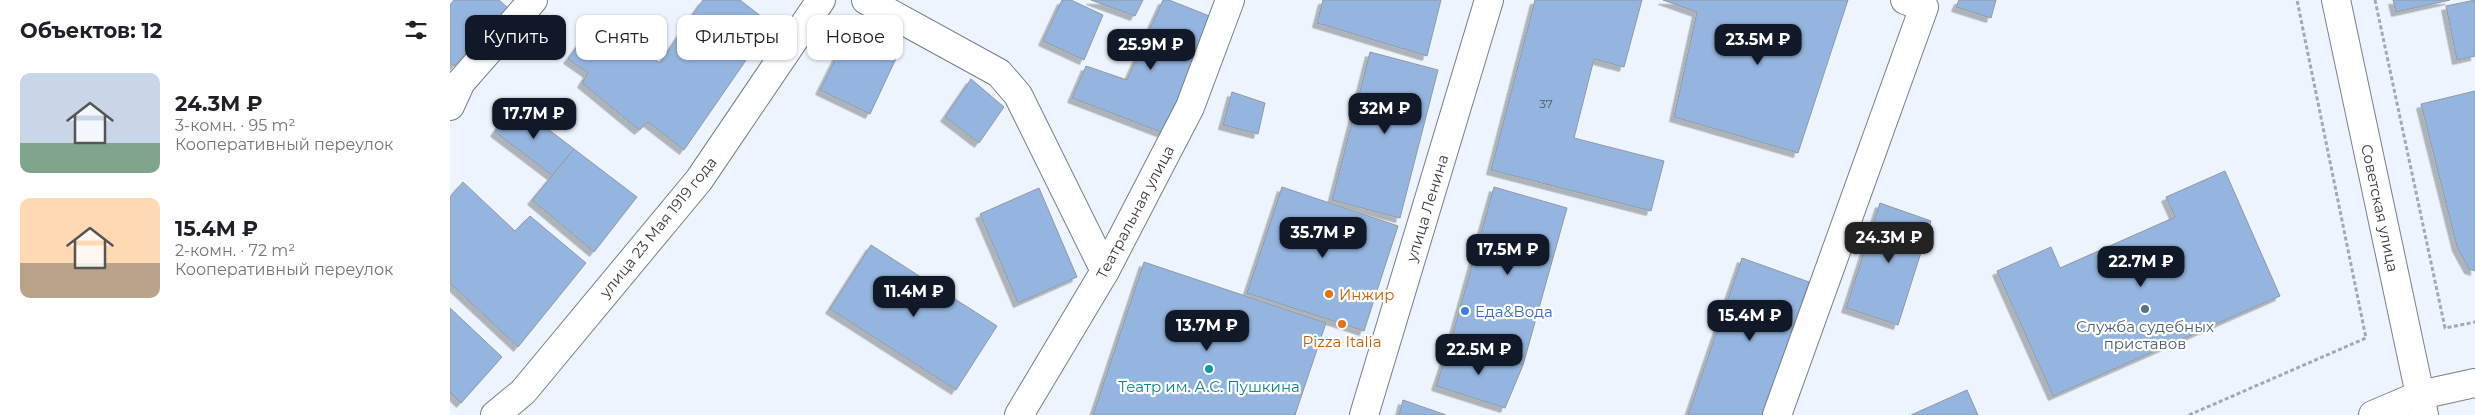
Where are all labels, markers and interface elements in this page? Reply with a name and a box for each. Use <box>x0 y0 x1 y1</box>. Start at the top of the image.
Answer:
chip: Купить <box>465 15 566 60</box>
chip: Снять <box>576 15 667 60</box>
chip: Фильтры <box>677 15 797 60</box>
chip: Новое <box>807 15 903 60</box>
icon: filters <box>402 16 430 44</box>
text: Объектов: 12 <box>20 18 162 43</box>
pin: 23.5M ₽ <box>1712 23 1804 66</box>
pin: 25.9M ₽ <box>1105 28 1197 71</box>
text: 23.5M ₽ <box>1726 30 1790 49</box>
text: 25.9M ₽ <box>1118 35 1184 54</box>
text: 24.3M ₽ <box>175 91 263 116</box>
pin: 32M ₽ <box>1350 92 1420 135</box>
icon: home <box>60 93 120 153</box>
house number: 37 <box>1539 96 1553 111</box>
pin: 17.7M ₽ <box>488 98 580 140</box>
text: 32M ₽ <box>1359 99 1411 118</box>
text: 17.7M ₽ <box>503 104 565 123</box>
text: 3-комн. · 95 m² <box>175 116 295 135</box>
text: Кооперативный переулок <box>175 135 393 154</box>
street label: Театральная улица <box>1092 142 1178 282</box>
street label: Советская улица <box>2357 142 2403 274</box>
street label: улица Ленина <box>1401 152 1452 265</box>
street label: улица 23 Мая 1919 года <box>595 153 721 302</box>
text: 15.4M ₽ <box>175 216 258 241</box>
pin: 35.7M ₽ <box>1277 216 1369 259</box>
icon: home <box>60 218 120 278</box>
pin: 24.3M ₽ <box>1843 222 1935 264</box>
text: 35.7M ₽ <box>1291 223 1355 242</box>
text: 24.3M ₽ <box>1856 228 1922 247</box>
pin: 17.5M ₽ <box>1462 234 1554 276</box>
text: 17.5M ₽ <box>1477 240 1539 259</box>
text: 2-комн. · 72 m² <box>175 241 295 260</box>
pin: 22.7M ₽ <box>2095 246 2187 288</box>
text: 22.7M ₽ <box>2108 252 2174 271</box>
text: Кооперативный переулок <box>175 260 393 279</box>
pin: 11.4M ₽ <box>868 276 960 318</box>
text: 11.4M ₽ <box>884 282 944 301</box>
place label: Инжир <box>1339 285 1395 304</box>
marker: Инжир <box>1323 288 1335 300</box>
pin: 15.4M ₽ <box>1704 300 1796 342</box>
place label: Еда&Вода <box>1475 302 1553 321</box>
marker: Служба судебных приставов <box>2139 303 2151 315</box>
marker: Еда&Вода <box>1459 305 1471 317</box>
text: 15.4M ₽ <box>1718 306 1782 325</box>
pin: 13.7M ₽ <box>1161 310 1253 352</box>
text: 13.7M ₽ <box>1176 316 1238 335</box>
place label: Служба судебных приставов <box>2076 317 2214 353</box>
marker: Pizza Italia <box>1336 318 1348 330</box>
place label: Pizza Italia <box>1302 332 1382 351</box>
pin: 22.5M ₽ <box>1433 334 1525 376</box>
text: 22.5M ₽ <box>1447 340 1511 359</box>
marker: Театр им. А.С. Пушкина <box>1203 363 1215 375</box>
place label: Театр им. А.С. Пушкина <box>1118 377 1300 396</box>

